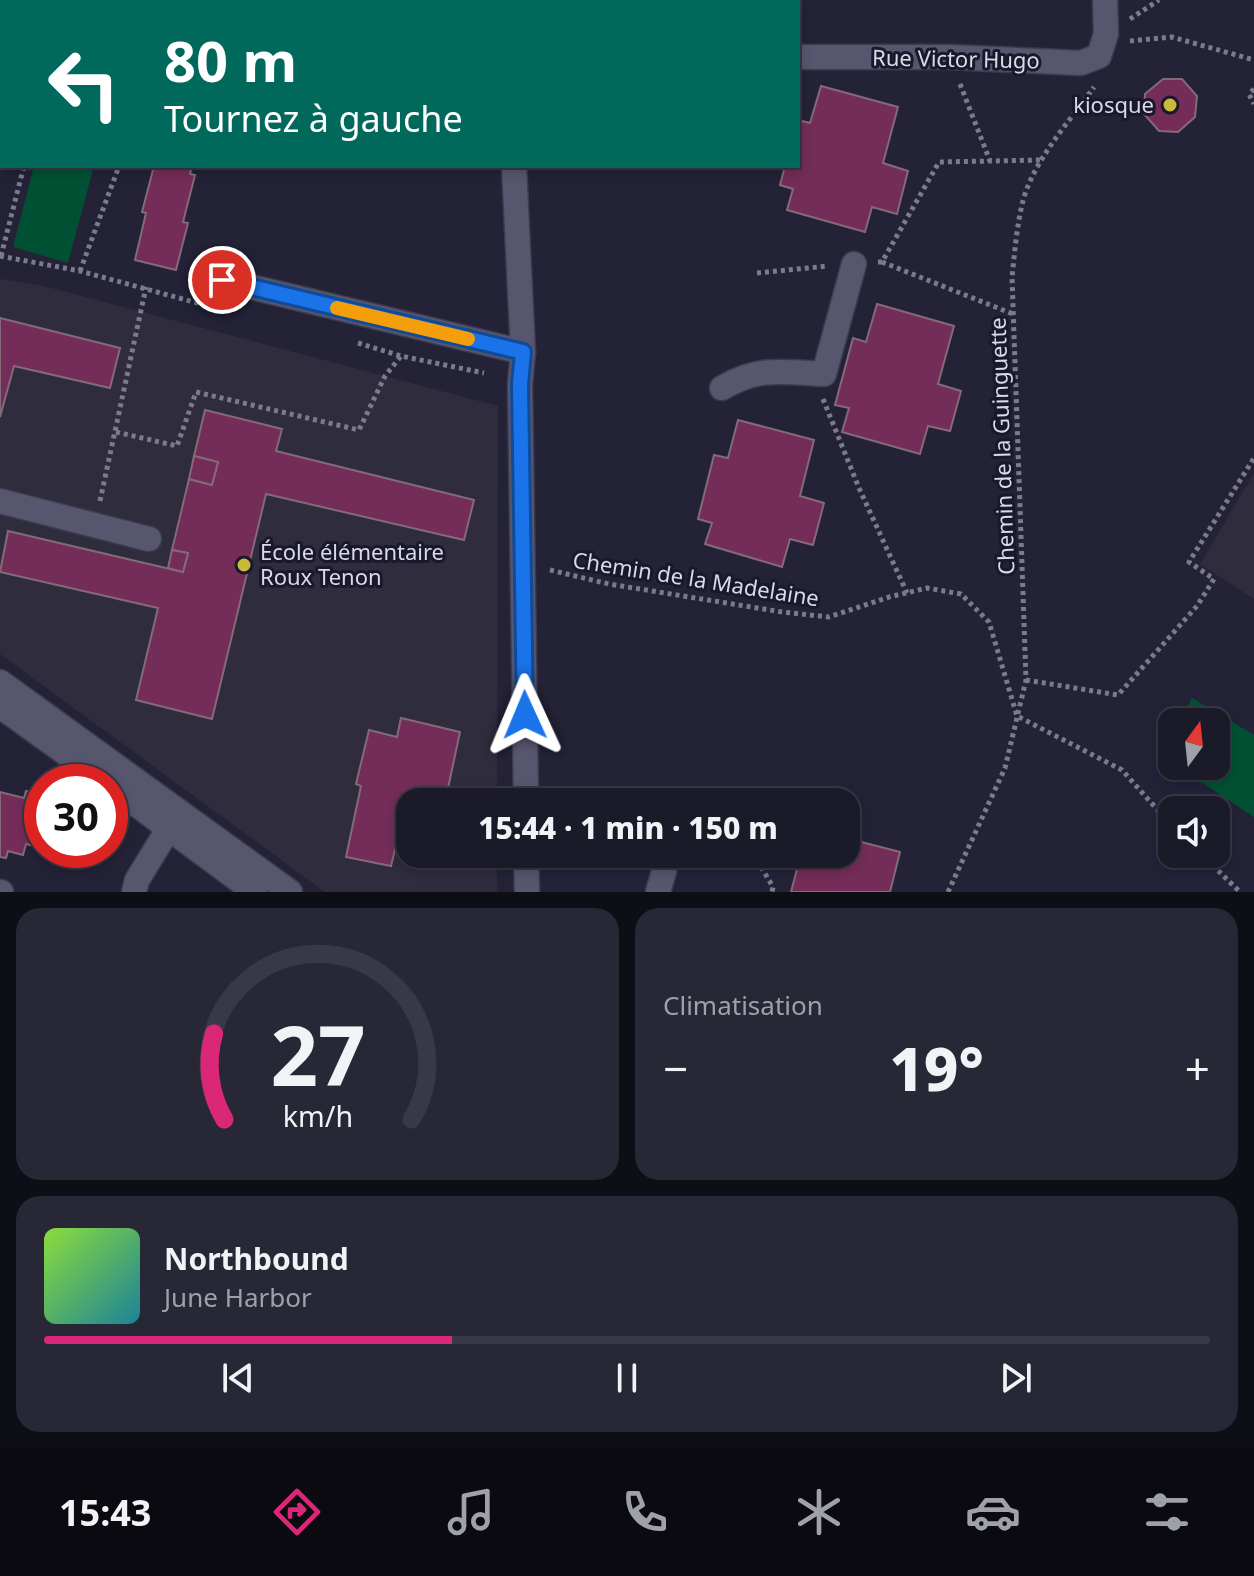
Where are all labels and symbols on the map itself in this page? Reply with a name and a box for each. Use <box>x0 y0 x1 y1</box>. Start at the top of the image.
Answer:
street label: Rue Victor Hugo <box>872 42 1040 74</box>
place label: kiosque <box>1073 89 1154 119</box>
marker: kiosque <box>1161 96 1179 114</box>
pin <box>188 246 256 314</box>
street label: Chemin de la Guinguette <box>982 317 1020 575</box>
place label: École élémentaire Roux Tenon <box>260 536 444 591</box>
street label: Chemin de la Madelaine <box>571 544 821 612</box>
marker: École élémentaire Roux Tenon <box>235 556 253 574</box>
position arrow <box>483 673 567 757</box>
north arrow <box>1158 708 1230 780</box>
speed limit sign: 30 <box>24 764 128 868</box>

